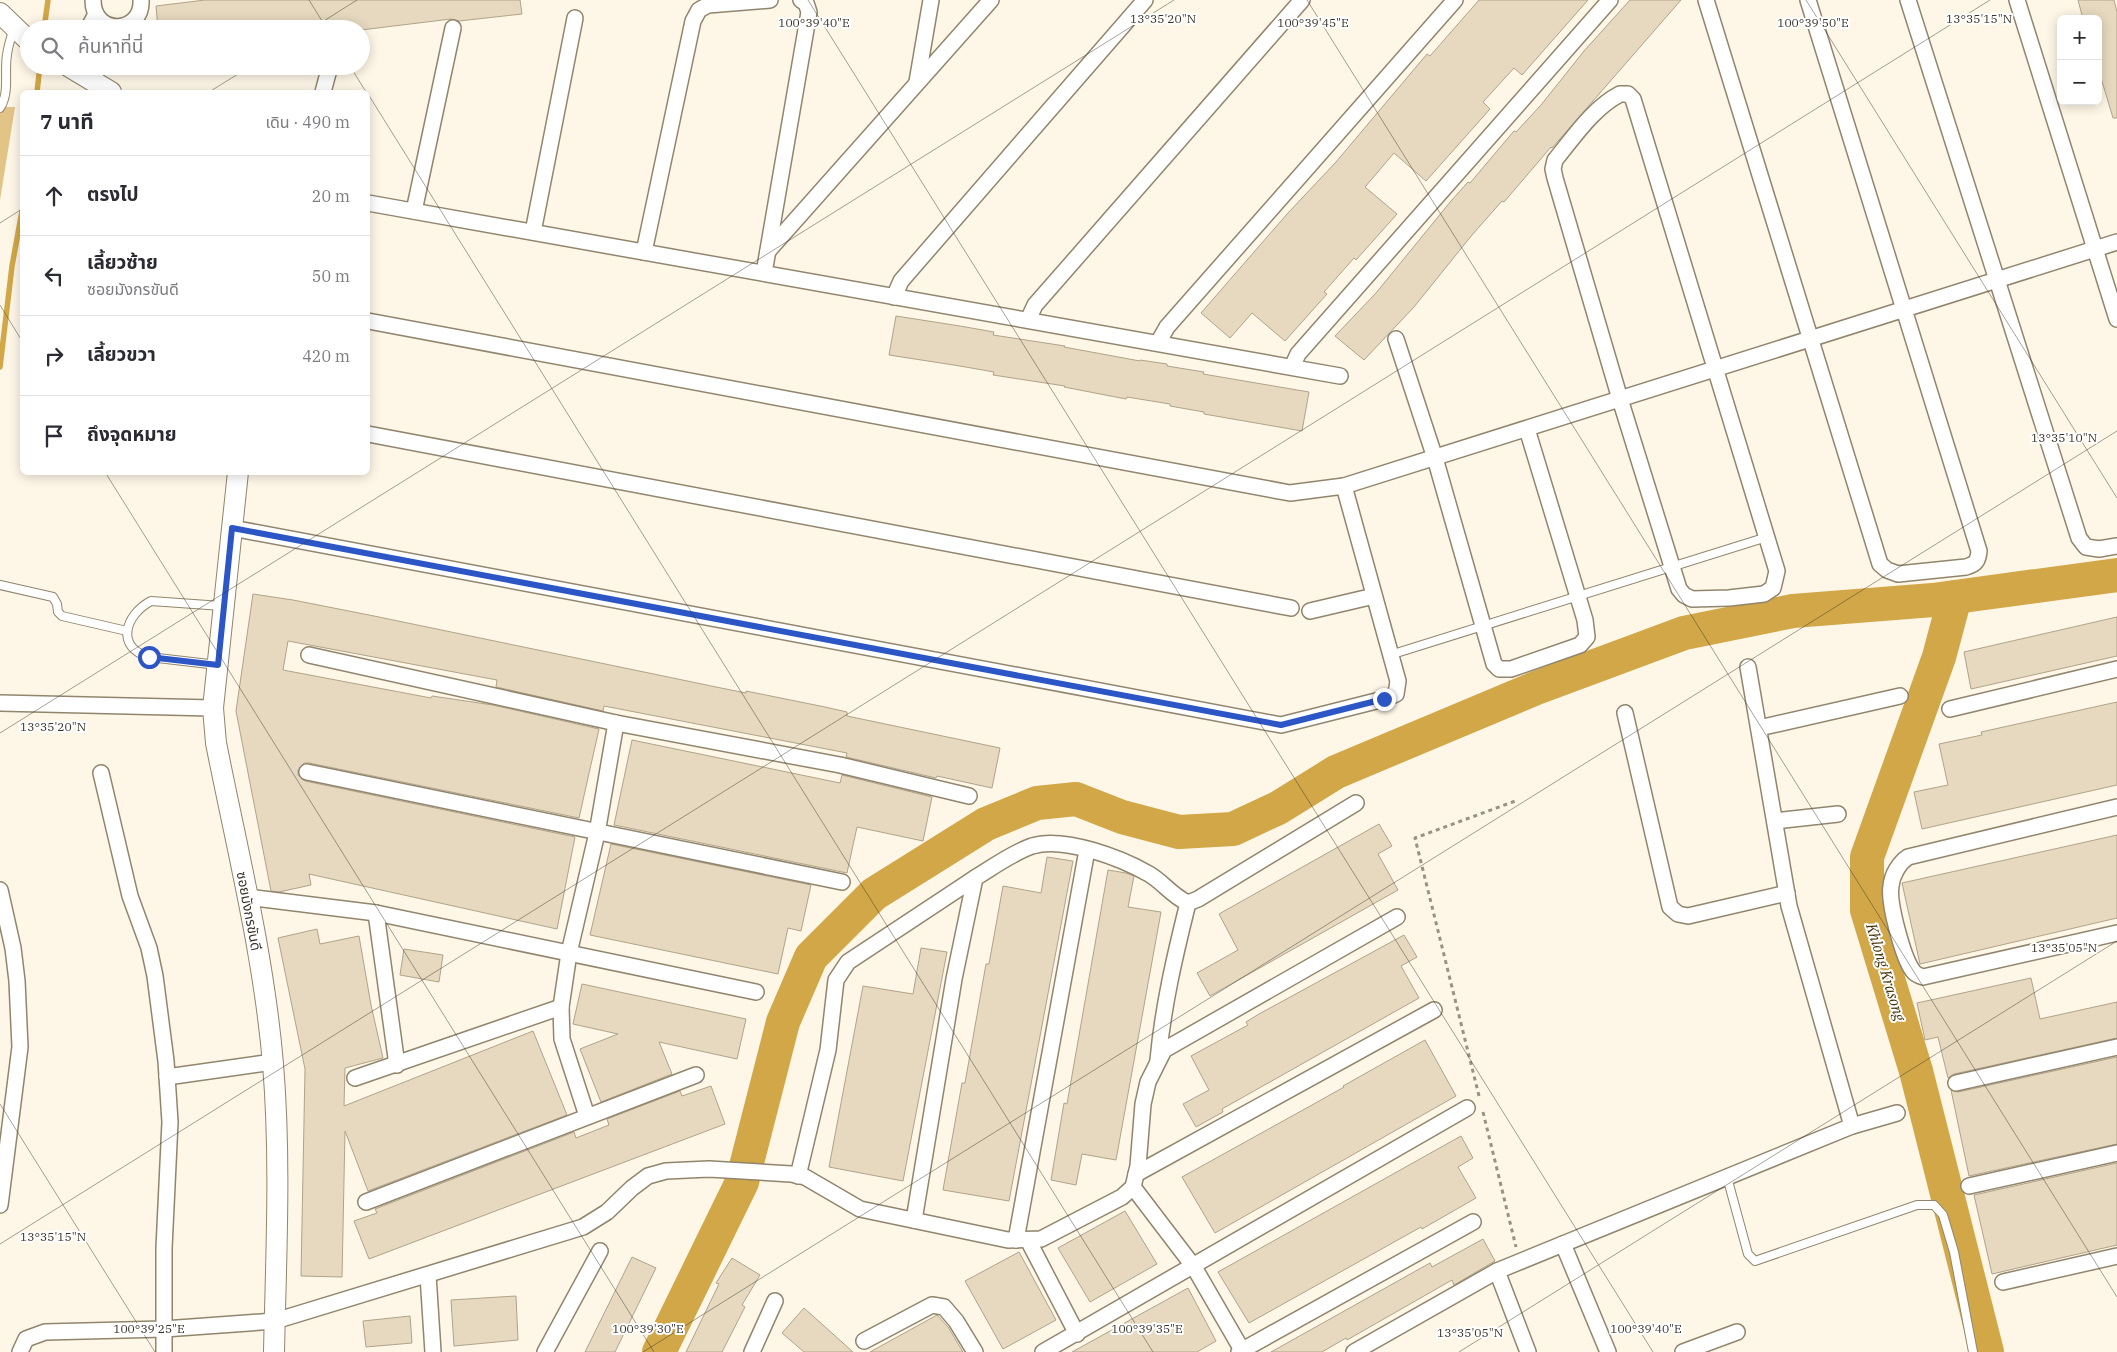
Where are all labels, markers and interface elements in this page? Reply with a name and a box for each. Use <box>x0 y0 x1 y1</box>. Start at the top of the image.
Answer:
text: 13°35'20"N <box>1130 11 1196 26</box>
text: 13°35'15"N <box>1946 11 2012 26</box>
text: 100°39'40"E <box>778 15 850 30</box>
text: 100°39'45"E <box>1277 15 1349 30</box>
text: 100°39'50"E <box>1777 15 1849 30</box>
map controls <box>2057 15 2102 105</box>
button: + <box>2057 15 2102 60</box>
search box <box>20 20 370 75</box>
icon: search <box>38 34 66 62</box>
text: ค้นหาที่นี่ <box>78 34 143 58</box>
button: − <box>2057 60 2102 105</box>
text: 7 นาที <box>40 107 94 135</box>
text: เดิน · 490 m <box>265 112 350 132</box>
icon: ahead <box>40 182 68 210</box>
text: ตรงไป <box>87 182 139 206</box>
text: 20 m <box>312 186 350 206</box>
text: เลี้ยวซ้าย <box>87 250 158 274</box>
icon: left <box>40 262 68 290</box>
text: 50 m <box>312 266 350 286</box>
text: ซอยมังกรขันดี <box>87 279 179 299</box>
icon: right <box>40 342 68 370</box>
text: เลี้ยวขวา <box>87 342 156 366</box>
text: 420 m <box>302 346 350 366</box>
icon: arrive <box>40 422 68 450</box>
text: ถึงจุดหมาย <box>87 422 177 446</box>
text: 13°35'10"N <box>2031 430 2097 445</box>
route start <box>138 646 161 669</box>
route end <box>1373 688 1396 711</box>
text: 13°35'20"N <box>20 719 86 734</box>
street label: ซอยมังกรขันดี <box>232 870 266 952</box>
water label: Khlong Krasong <box>1862 920 1910 1024</box>
text: 13°35'05"N <box>2031 940 2097 955</box>
text: 13°35'15"N <box>20 1229 86 1244</box>
text: 100°39'25"E <box>113 1321 185 1336</box>
text: 100°39'30"E <box>612 1321 684 1336</box>
text: 100°39'35"E <box>1111 1321 1183 1336</box>
text: 100°39'40"E <box>1610 1321 1682 1336</box>
text: 13°35'05"N <box>1437 1325 1503 1340</box>

